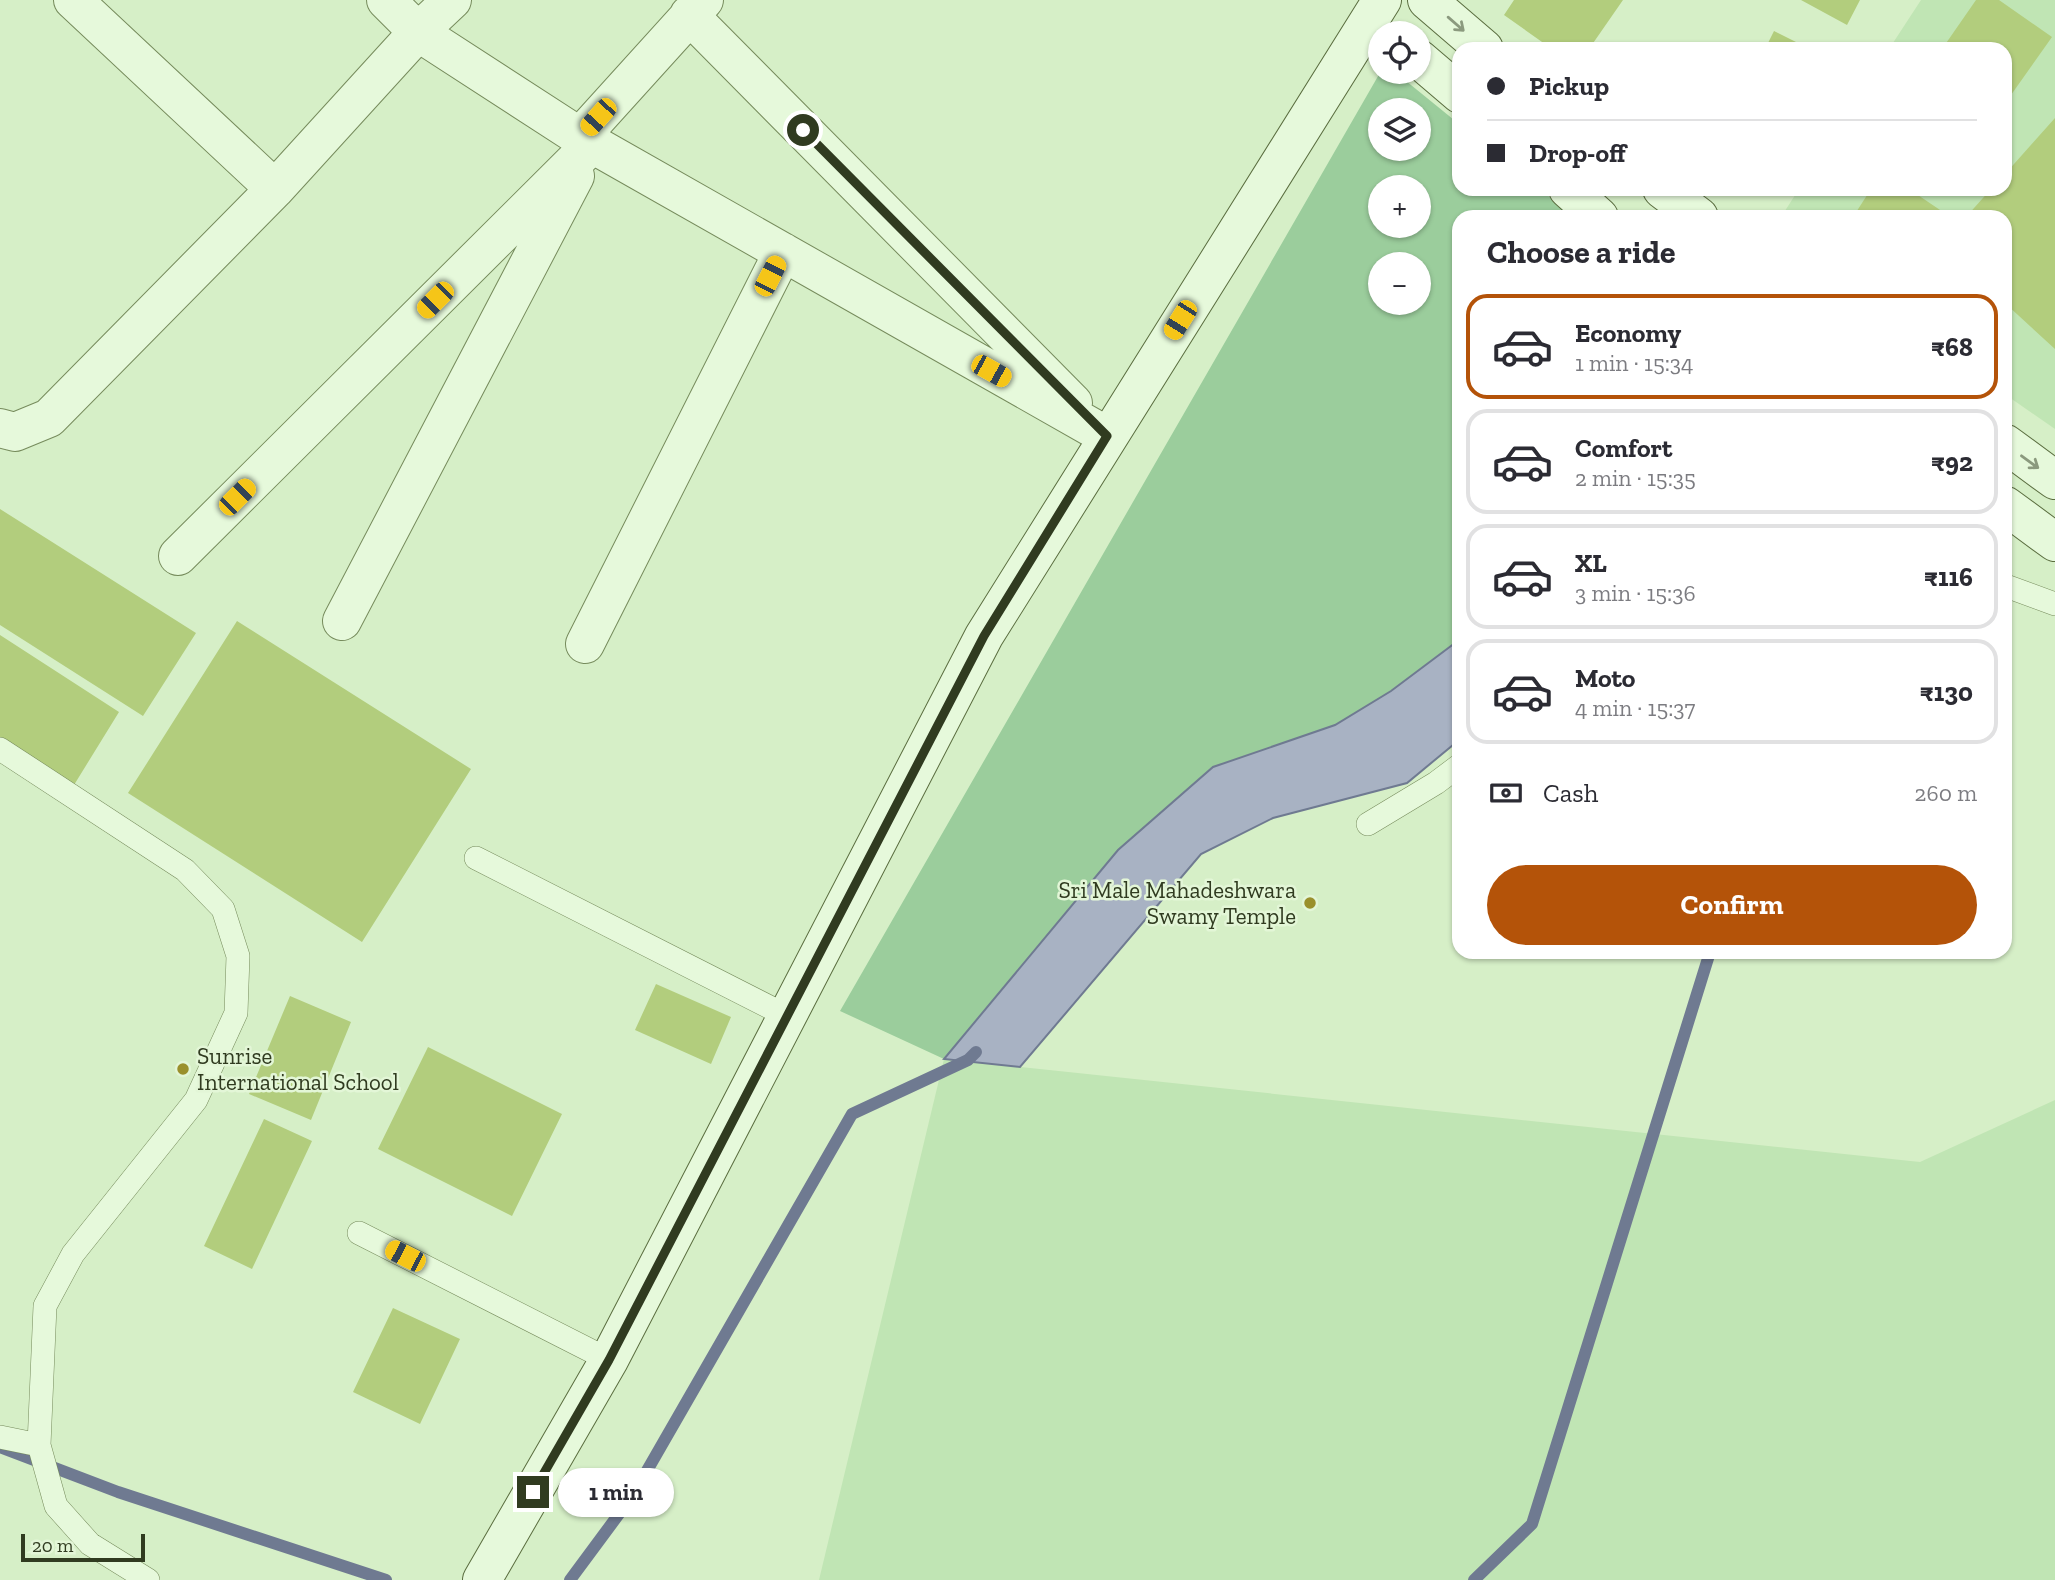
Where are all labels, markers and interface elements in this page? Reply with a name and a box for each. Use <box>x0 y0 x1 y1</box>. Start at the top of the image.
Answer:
one-way arrow <box>1446 16 1464 32</box>
map controls <box>1368 21 1431 315</box>
button: locate <box>1368 21 1431 84</box>
text: Pickup <box>1529 70 1609 102</box>
car <box>577 94 620 140</box>
button: layers <box>1368 98 1431 161</box>
route start <box>787 114 819 146</box>
text: Drop-off <box>1529 137 1626 169</box>
button: + <box>1368 175 1431 238</box>
text: Choose a ride <box>1487 233 1675 271</box>
button: − <box>1368 252 1431 315</box>
car <box>752 253 789 299</box>
car <box>413 278 458 322</box>
car <box>1160 297 1201 343</box>
icon: car <box>1491 315 1554 378</box>
text: Economy <box>1575 317 1681 349</box>
text: ₹68 <box>1931 331 1973 363</box>
text: 1 min · 15:34 <box>1575 349 1693 377</box>
car <box>968 352 1015 390</box>
icon: car <box>1491 430 1554 493</box>
text: Comfort <box>1575 432 1672 464</box>
text: ₹92 <box>1931 446 1973 478</box>
one-way arrow <box>2020 455 2039 469</box>
text: 2 min · 15:35 <box>1575 464 1696 492</box>
car <box>215 475 260 519</box>
icon: car <box>1491 545 1554 608</box>
text: XL <box>1575 547 1607 579</box>
text: ₹116 <box>1924 561 1973 593</box>
text: 3 min · 15:36 <box>1575 579 1696 607</box>
icon: car <box>1491 660 1554 723</box>
text: Moto <box>1575 662 1635 694</box>
text: ₹130 <box>1920 676 1973 708</box>
text: 4 min · 15:37 <box>1575 694 1695 722</box>
icon: cash <box>1487 774 1525 812</box>
text: Cash <box>1543 777 1598 809</box>
text: 260 m <box>1915 779 1977 807</box>
button: Confirm <box>1487 865 1977 945</box>
place label: Sri Male Mahadeshwara Swamy Temple <box>1059 876 1296 930</box>
marker: Sri Male Mahadeshwara Swamy Temple <box>1302 895 1318 911</box>
place label: Sunrise International School <box>197 1042 399 1096</box>
marker: Sunrise International School <box>175 1061 191 1077</box>
car <box>382 1237 429 1275</box>
callout: 1 min <box>558 1468 673 1516</box>
route end <box>517 1476 549 1508</box>
text: 1 min <box>589 1478 643 1506</box>
scale bar <box>21 1531 145 1563</box>
text: 20 m <box>32 1534 73 1557</box>

